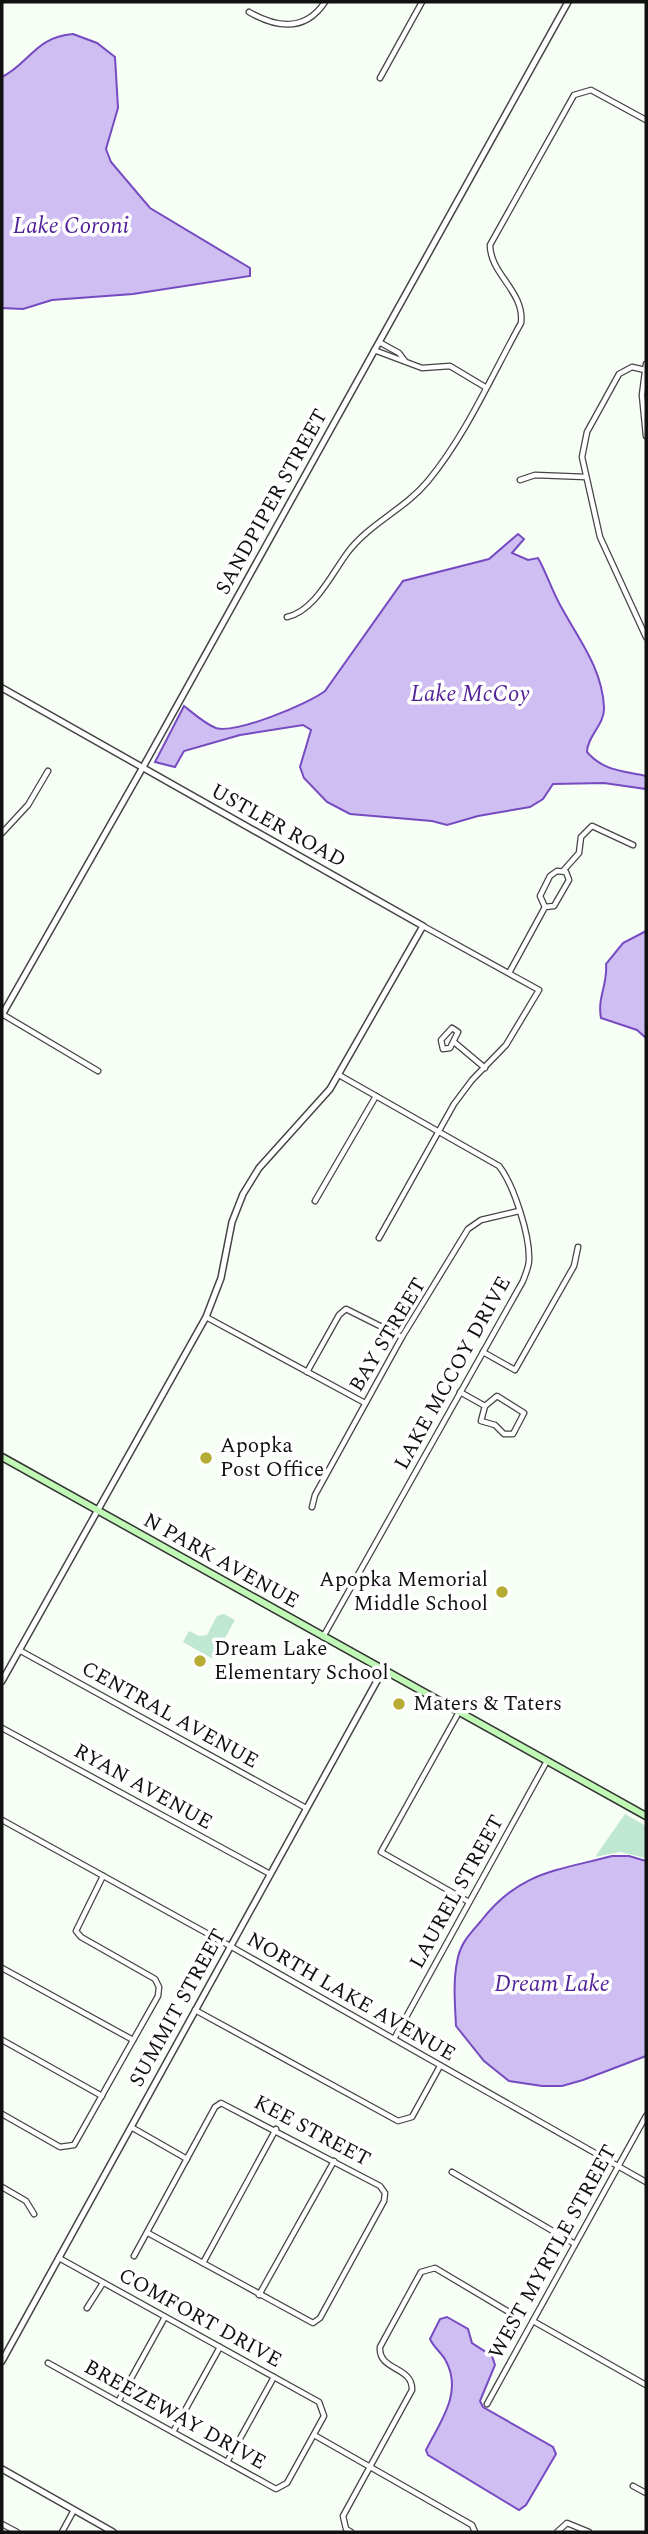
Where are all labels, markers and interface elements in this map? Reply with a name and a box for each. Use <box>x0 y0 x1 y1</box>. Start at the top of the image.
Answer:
water label: Lake Coroni <box>13 209 129 244</box>
street label: SANDPIPER STREET <box>208 403 336 601</box>
water label: Lake McCoy <box>410 677 530 712</box>
street label: USTLER ROAD <box>204 776 352 876</box>
street label: LAKE MCCOY DRIVE <box>386 1270 520 1476</box>
street label: BAY STREET <box>341 1272 435 1398</box>
place label: Apopka Post Office <box>220 1430 324 1486</box>
marker: Apopka Post Office <box>198 1450 214 1466</box>
street label: N PARK AVENUE <box>137 1505 305 1617</box>
place label: Apopka Memorial Middle School <box>319 1564 488 1620</box>
marker: Apopka Memorial Middle School <box>494 1584 510 1600</box>
place label: Dream Lake Elementary School <box>214 1633 389 1689</box>
street label: CENTRAL AVENUE <box>75 1653 265 1777</box>
marker: Dream Lake Elementary School <box>192 1653 208 1669</box>
place label: Maters & Taters <box>413 1688 562 1720</box>
marker: Maters & Taters <box>391 1696 407 1712</box>
street label: RYAN AVENUE <box>68 1735 218 1839</box>
street label: LAUREL STREET <box>401 1809 513 1975</box>
street label: SUMMIT STREET <box>121 1923 235 2093</box>
street label: NORTH LAKE AVENUE <box>240 1924 462 2070</box>
water label: Dream Lake <box>494 1967 610 2002</box>
street label: KEE STREET <box>248 2087 376 2175</box>
street label: WEST MYRTLE STREET <box>481 2139 625 2365</box>
street label: COMFORT DRIVE <box>112 2260 288 2376</box>
street label: BREEZEWAY DRIVE <box>78 2352 272 2478</box>

